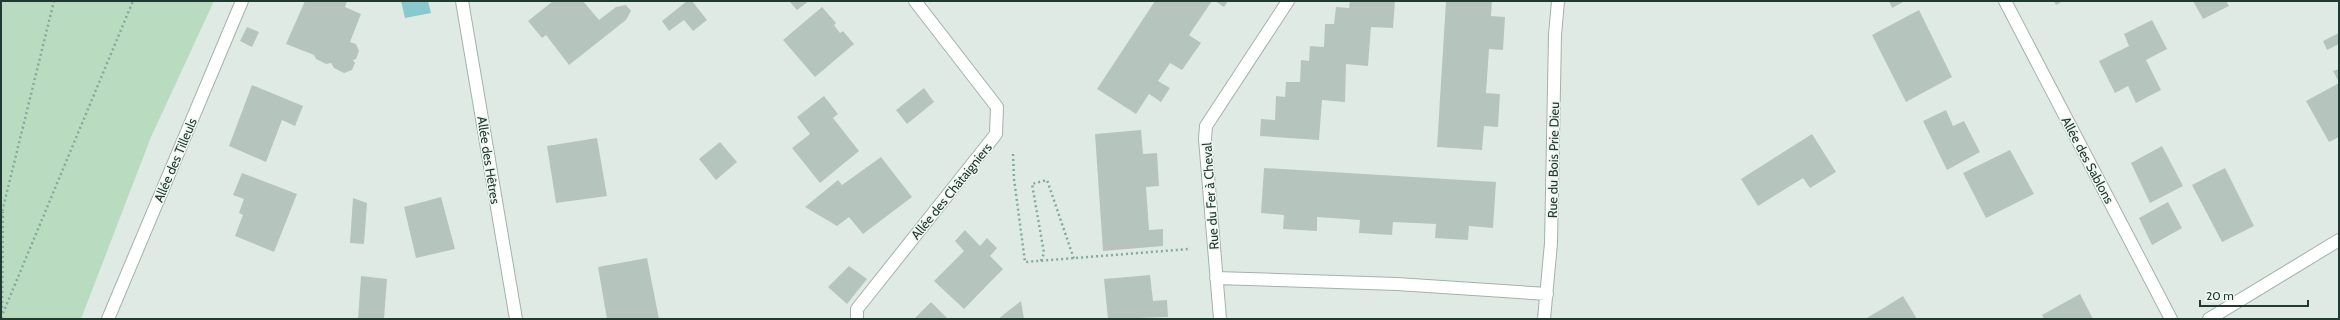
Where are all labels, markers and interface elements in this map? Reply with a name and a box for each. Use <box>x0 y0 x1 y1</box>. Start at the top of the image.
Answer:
street label: Rue du Bois Prie Dieu <box>1544 102 1562 218</box>
street label: Allée des Sablons <box>2058 114 2118 207</box>
street label: Allée des Tilleuls <box>150 115 200 205</box>
street label: Allée des Hêtres <box>474 115 504 206</box>
street label: Allée des Châtaigniers <box>907 139 995 243</box>
street label: Rue du Fer à Cheval <box>1198 142 1222 250</box>
scale bar <box>2200 282 2308 308</box>
text: 20 m <box>2206 288 2234 303</box>

